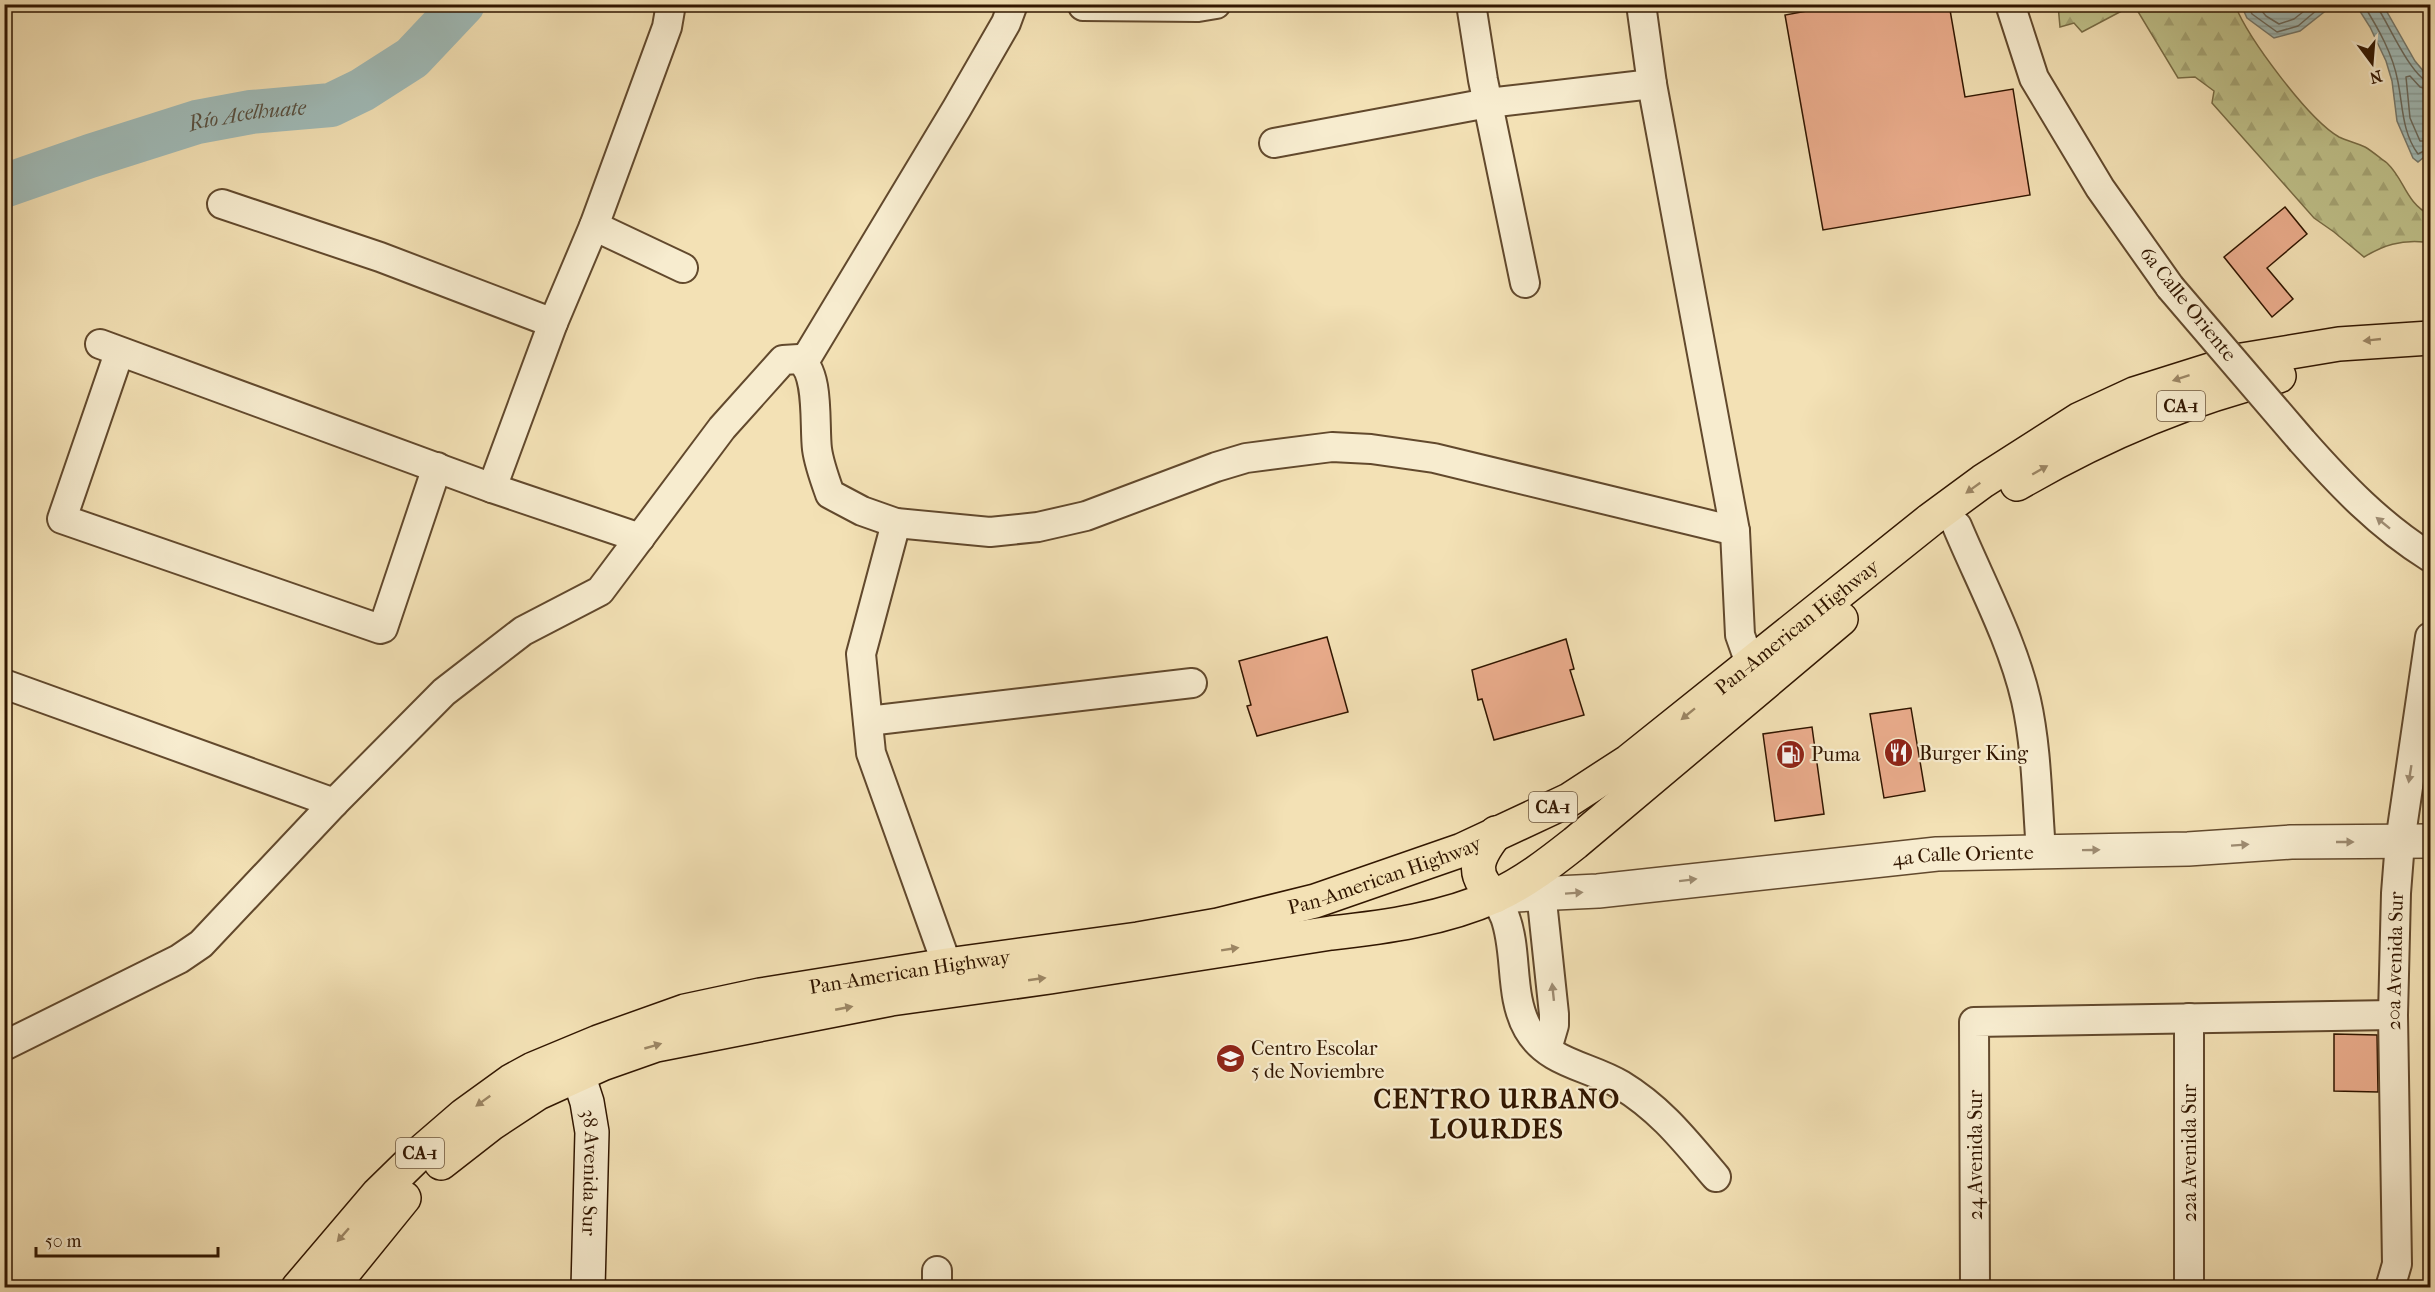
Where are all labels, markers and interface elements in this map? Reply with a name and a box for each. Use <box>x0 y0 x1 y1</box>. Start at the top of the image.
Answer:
north arrow <box>2342 33 2402 93</box>
text: N <box>2367 66 2384 88</box>
water label: Río Acelhuate <box>183 95 307 137</box>
street label: 6a Calle Oriente <box>2135 242 2241 366</box>
one-way arrow <box>2363 335 2382 345</box>
one-way arrow <box>2172 374 2190 384</box>
road number: CA-1 <box>2157 391 2205 421</box>
one-way arrow <box>2032 465 2049 475</box>
one-way arrow <box>1965 482 1980 494</box>
one-way arrow <box>2375 516 2391 529</box>
street label: Pan-American Highway <box>1710 554 1884 699</box>
one-way arrow <box>1681 707 1696 720</box>
restaurant icon: Burger King <box>1882 737 1914 769</box>
fuel station icon: Puma <box>1774 738 1806 770</box>
place label: Burger King <box>1919 742 2028 765</box>
place label: Puma <box>1811 743 1861 766</box>
one-way arrow <box>2405 764 2414 783</box>
road number: CA-1 <box>1529 792 1577 822</box>
street label: Pan-American Highway <box>1285 831 1486 919</box>
one-way arrow <box>2336 837 2355 847</box>
street label: 4a Calle Oriente <box>1891 841 2034 870</box>
one-way arrow <box>2230 841 2249 850</box>
one-way arrow <box>2082 845 2101 855</box>
one-way arrow <box>1678 875 1697 885</box>
one-way arrow <box>1565 888 1584 898</box>
street label: 20a Avenida Sur <box>2381 891 2408 1031</box>
street label: Pan-American Highway <box>807 945 1013 998</box>
one-way arrow <box>1221 945 1240 954</box>
one-way arrow <box>1028 974 1047 983</box>
one-way arrow <box>1548 982 1558 1001</box>
one-way arrow <box>835 1003 854 1012</box>
place label: Centro Escolar 5 de Noviembre <box>1251 1037 1385 1083</box>
one-way arrow <box>644 1041 662 1050</box>
school or university icon: Centro Escolar 5 de Noviembre <box>1214 1043 1246 1075</box>
street label: 22a Avenida Sur <box>2178 1083 2201 1222</box>
district label: CENTRO URBANO LOURDES <box>1373 1084 1621 1145</box>
street label: 24 Avenida Sur <box>1964 1089 1987 1220</box>
one-way arrow <box>476 1095 492 1107</box>
street label: 38 Avenida Sur <box>577 1108 604 1236</box>
road number: CA-1 <box>396 1138 444 1168</box>
scale bar <box>36 1220 218 1258</box>
one-way arrow <box>336 1227 349 1243</box>
text: 50 m <box>45 1231 82 1252</box>

